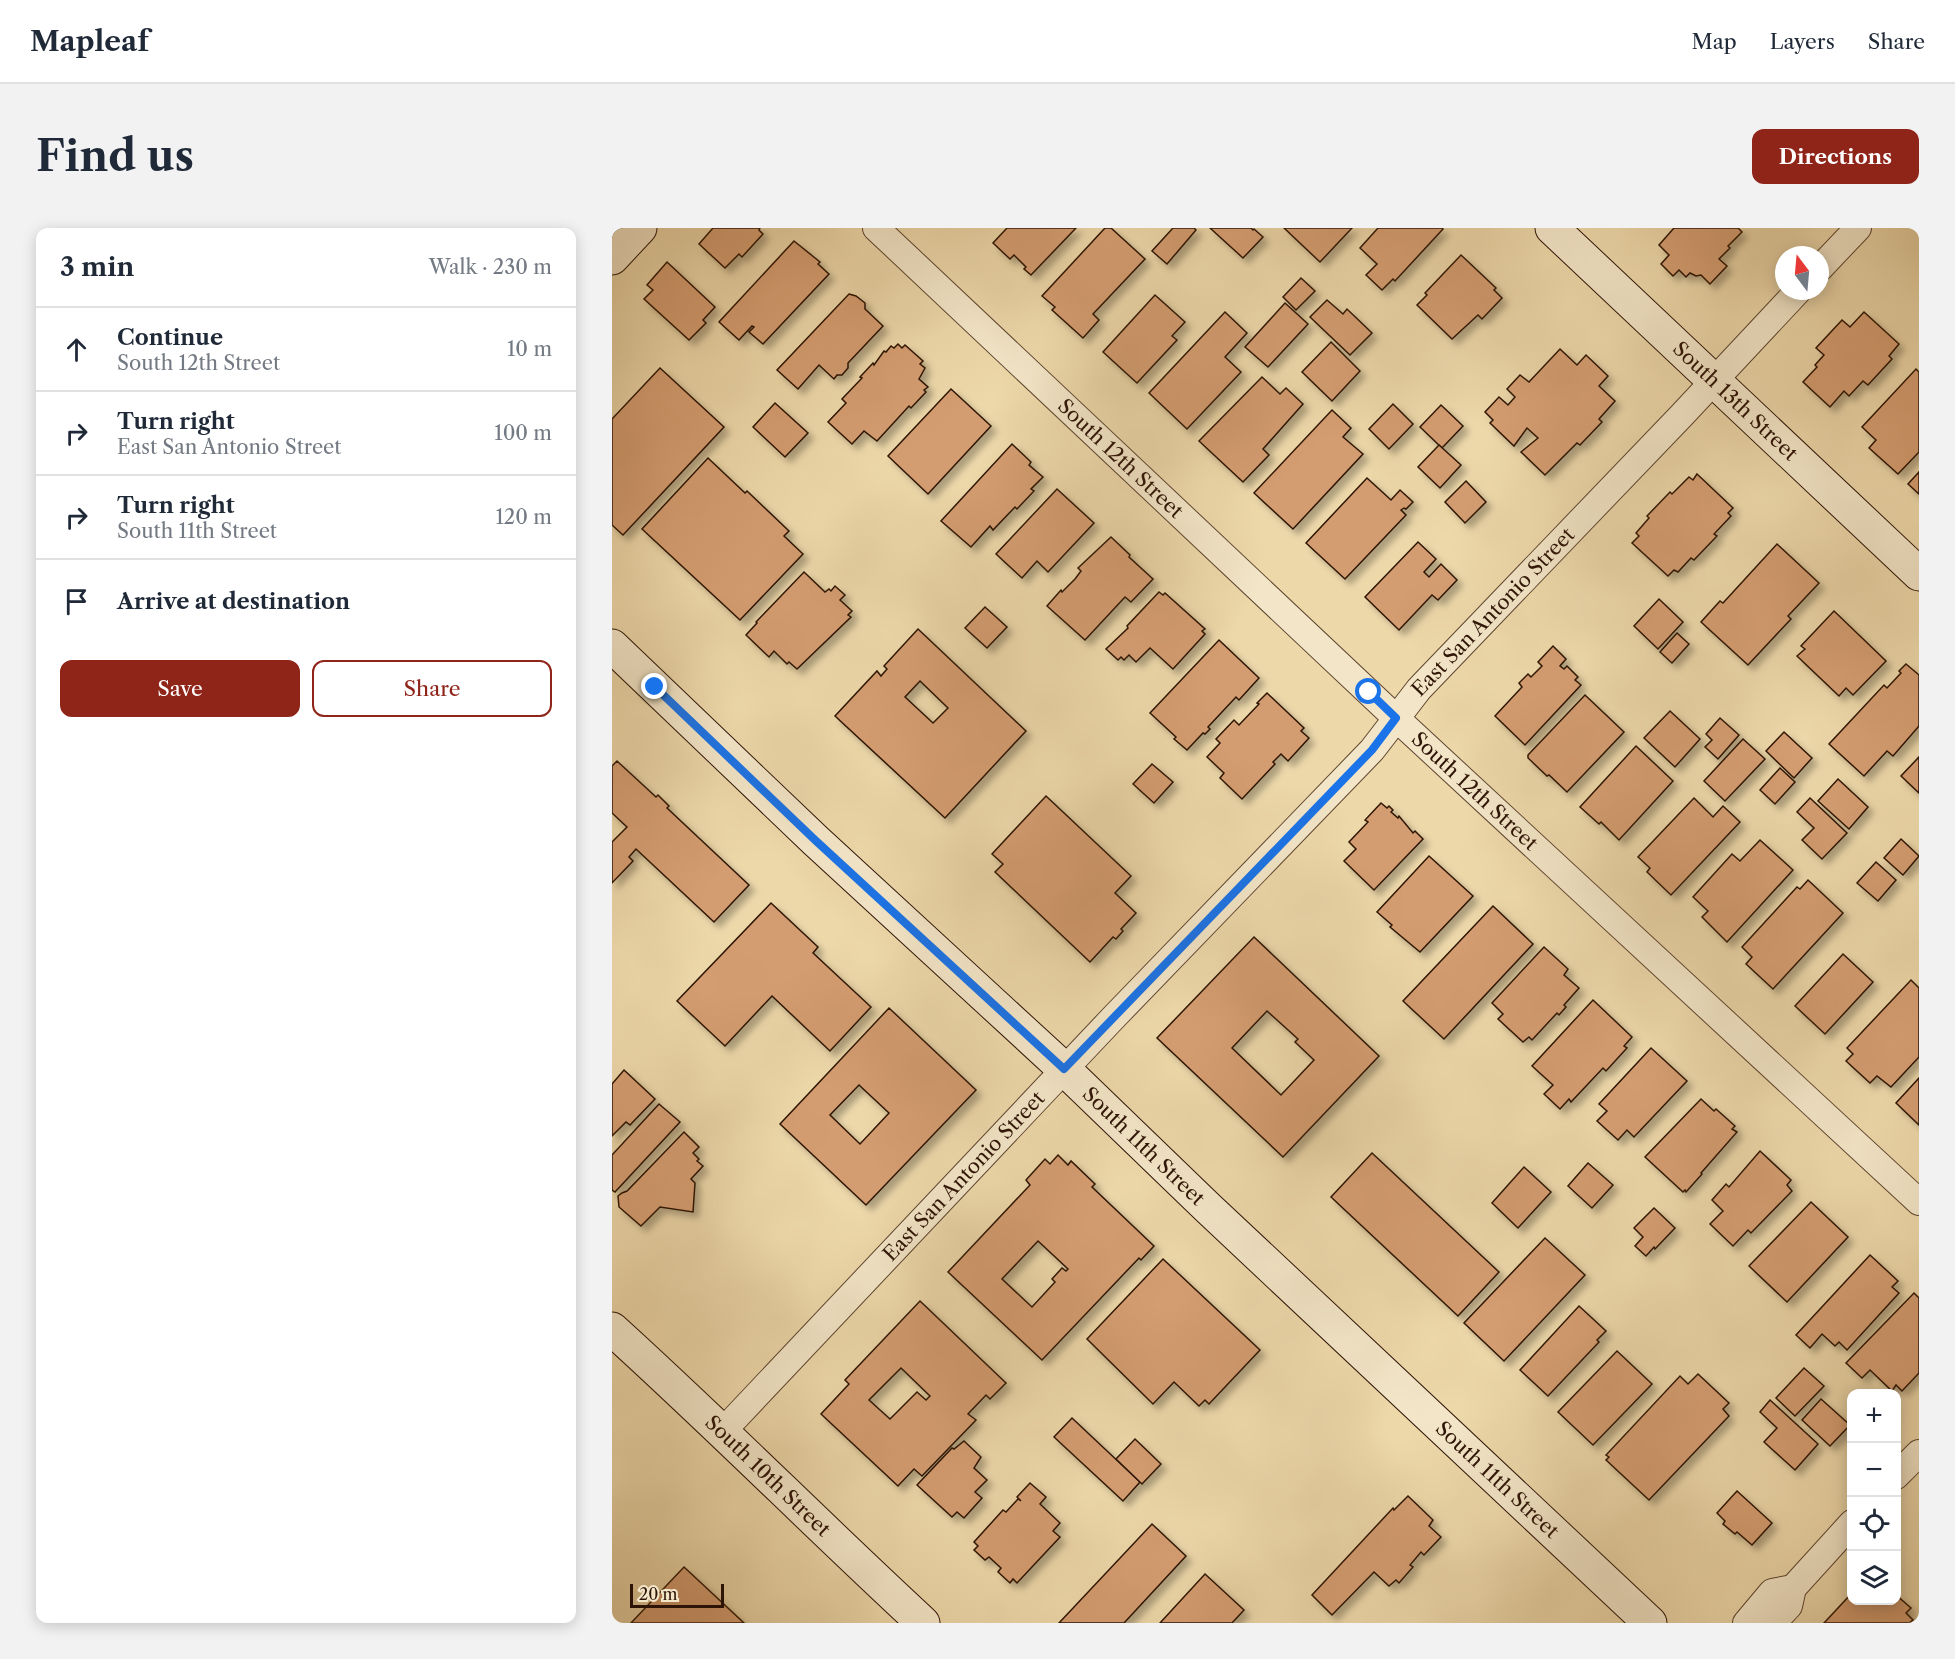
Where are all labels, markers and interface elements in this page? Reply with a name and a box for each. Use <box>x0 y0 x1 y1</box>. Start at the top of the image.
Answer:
text: Mapleaf <box>30 24 149 58</box>
text: Map <box>1692 29 1737 54</box>
text: Layers <box>1770 29 1835 54</box>
text: Share <box>1868 29 1925 54</box>
button: Directions <box>1752 129 1919 184</box>
text: Find us <box>36 130 194 182</box>
north arrow <box>1775 246 1829 300</box>
text: 3 min <box>60 251 134 283</box>
text: Walk · 230 m <box>429 255 552 279</box>
text: Continue <box>117 324 223 351</box>
icon: ahead <box>60 333 93 366</box>
street label: South 13th Street <box>1668 336 1803 465</box>
text: 10 m <box>507 337 552 361</box>
text: South 12th Street <box>117 351 280 375</box>
street label: South 12th Street <box>1053 394 1188 523</box>
text: Turn right <box>117 408 235 435</box>
icon: right <box>60 417 93 450</box>
text: 100 m <box>494 421 552 445</box>
text: East San Antonio Street <box>117 435 341 459</box>
text: Turn right <box>117 492 235 519</box>
icon: right <box>60 501 93 534</box>
text: 120 m <box>495 505 552 529</box>
text: South 11th Street <box>117 519 277 543</box>
street label: East San Antonio Street <box>1407 523 1579 701</box>
icon: arrive <box>60 585 93 618</box>
text: Arrive at destination <box>117 588 350 615</box>
button: Save <box>60 660 300 717</box>
button: Share <box>312 660 552 717</box>
route end <box>641 673 667 699</box>
route start <box>1355 678 1381 704</box>
street label: South 12th Street <box>1407 727 1543 855</box>
street label: South 11th Street <box>1078 1082 1210 1210</box>
street label: East San Antonio Street <box>878 1086 1050 1266</box>
map controls <box>1847 1389 1901 1605</box>
button: + <box>1847 1389 1901 1443</box>
street label: South 10th Street <box>700 1410 835 1541</box>
street label: South 11th Street <box>1431 1416 1564 1543</box>
button: − <box>1847 1443 1901 1497</box>
button: locate <box>1847 1497 1901 1551</box>
button: layers <box>1847 1551 1901 1605</box>
scale bar <box>630 1581 724 1608</box>
text: 20 m <box>639 1584 678 1604</box>

